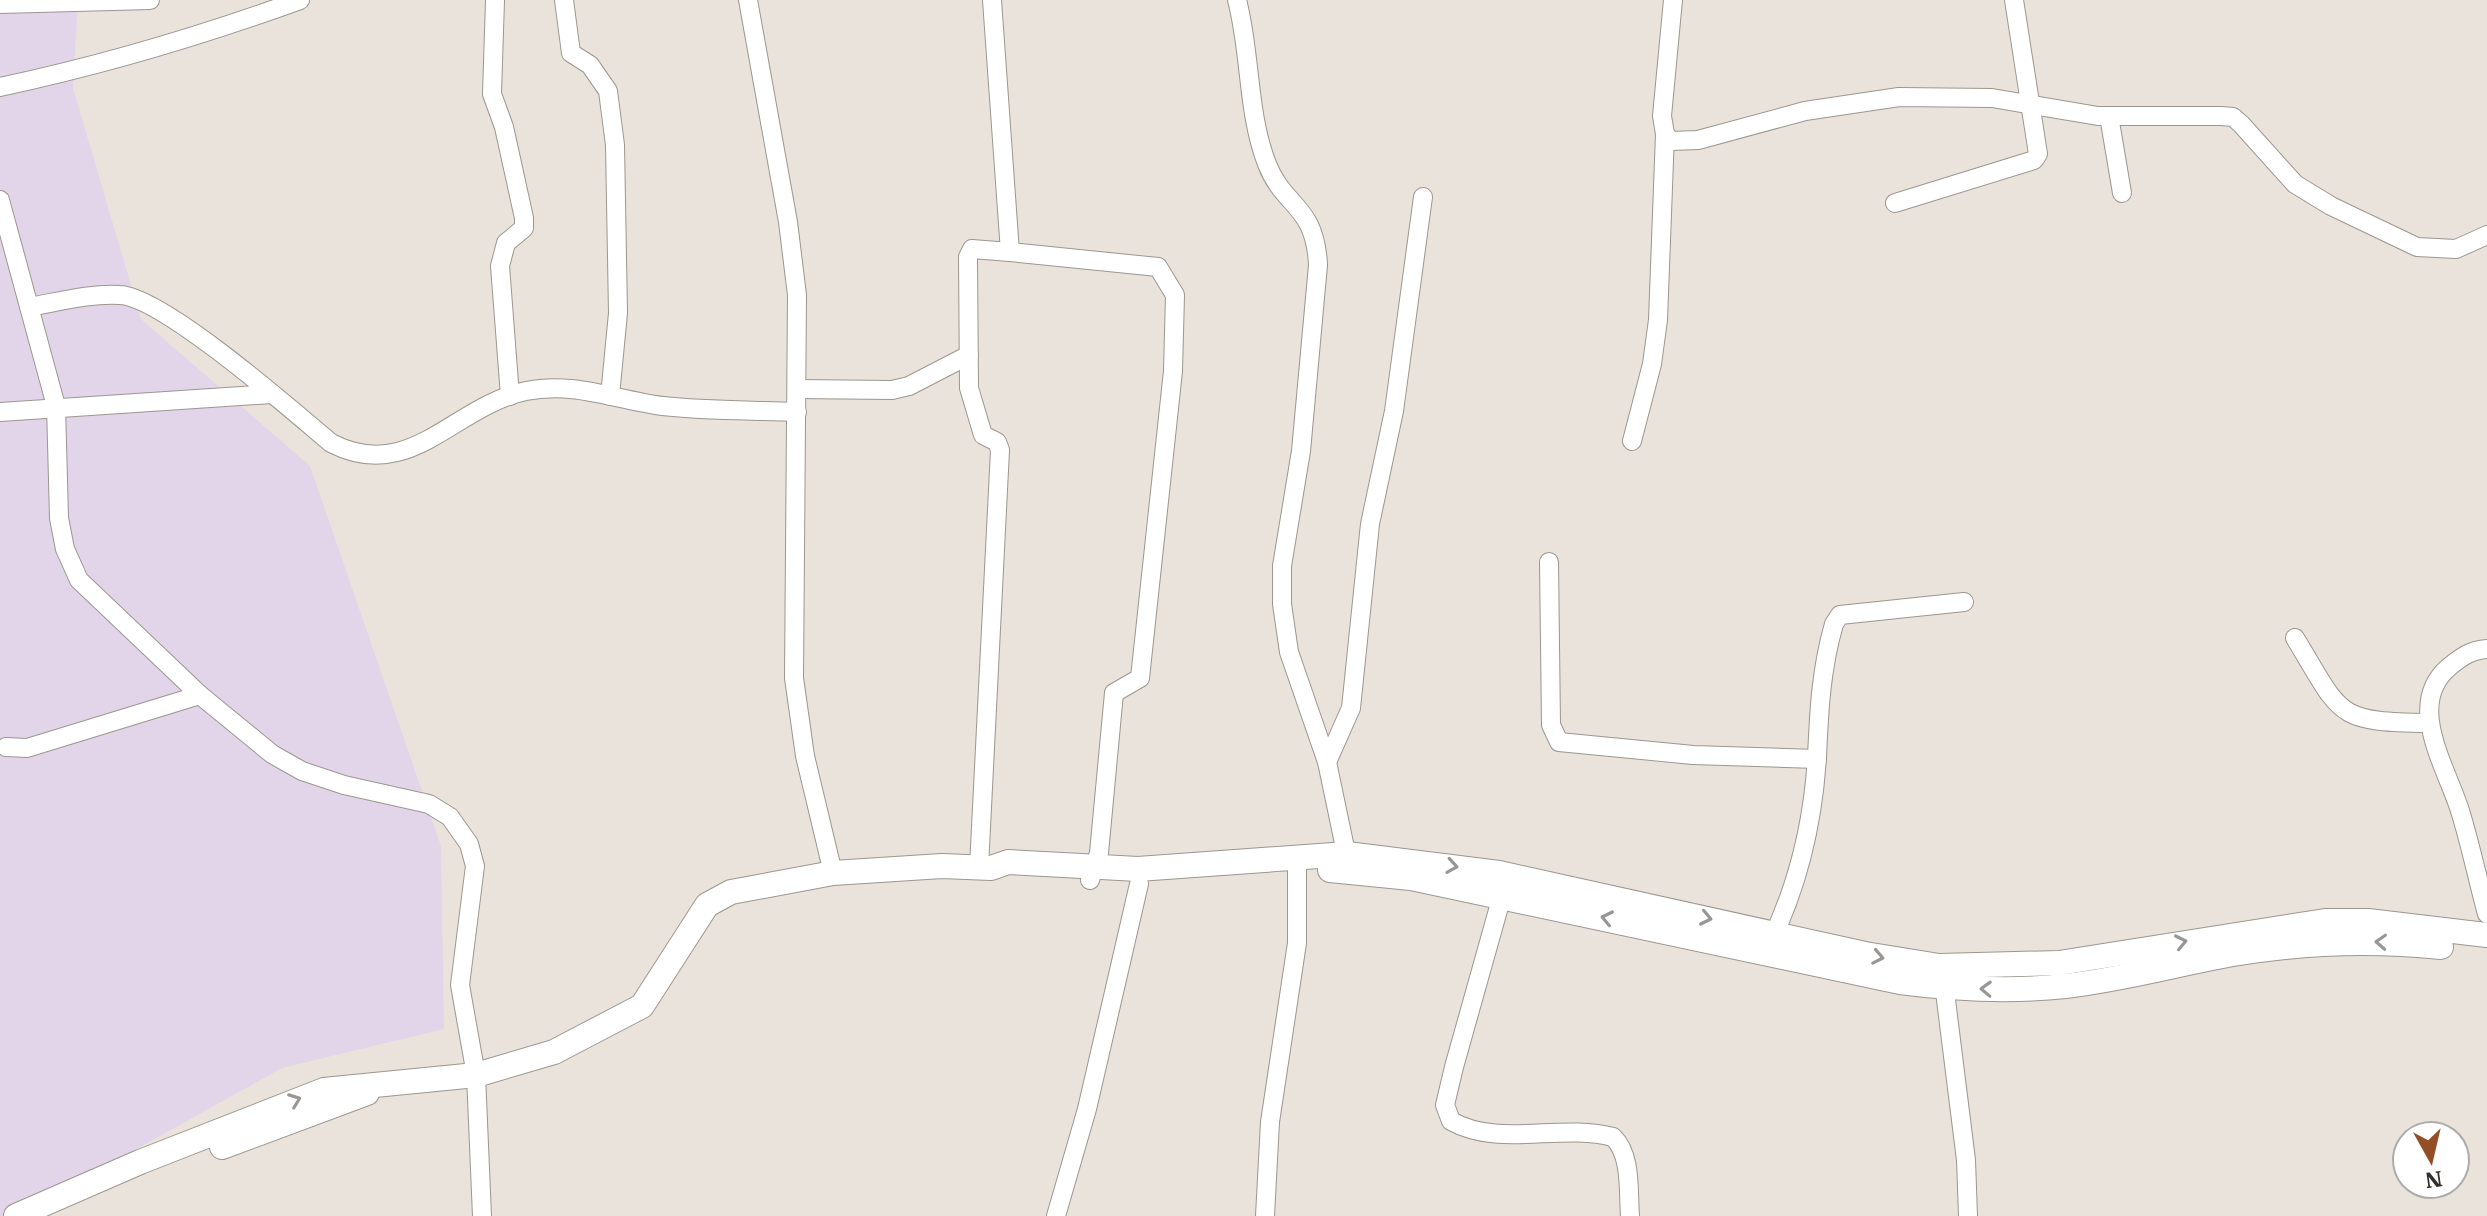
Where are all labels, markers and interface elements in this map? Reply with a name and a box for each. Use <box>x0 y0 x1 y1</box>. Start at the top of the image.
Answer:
one-way arrow <box>1445 857 1459 874</box>
one-way arrow <box>1699 909 1713 926</box>
one-way arrow <box>1600 910 1614 927</box>
one-way arrow <box>2174 934 2188 951</box>
one-way arrow <box>2374 934 2387 951</box>
one-way arrow <box>1871 948 1884 965</box>
one-way arrow <box>1979 980 1992 997</box>
one-way arrow <box>287 1093 301 1110</box>
north arrow <box>2391 1120 2471 1200</box>
text: N <box>2423 1165 2444 1196</box>

